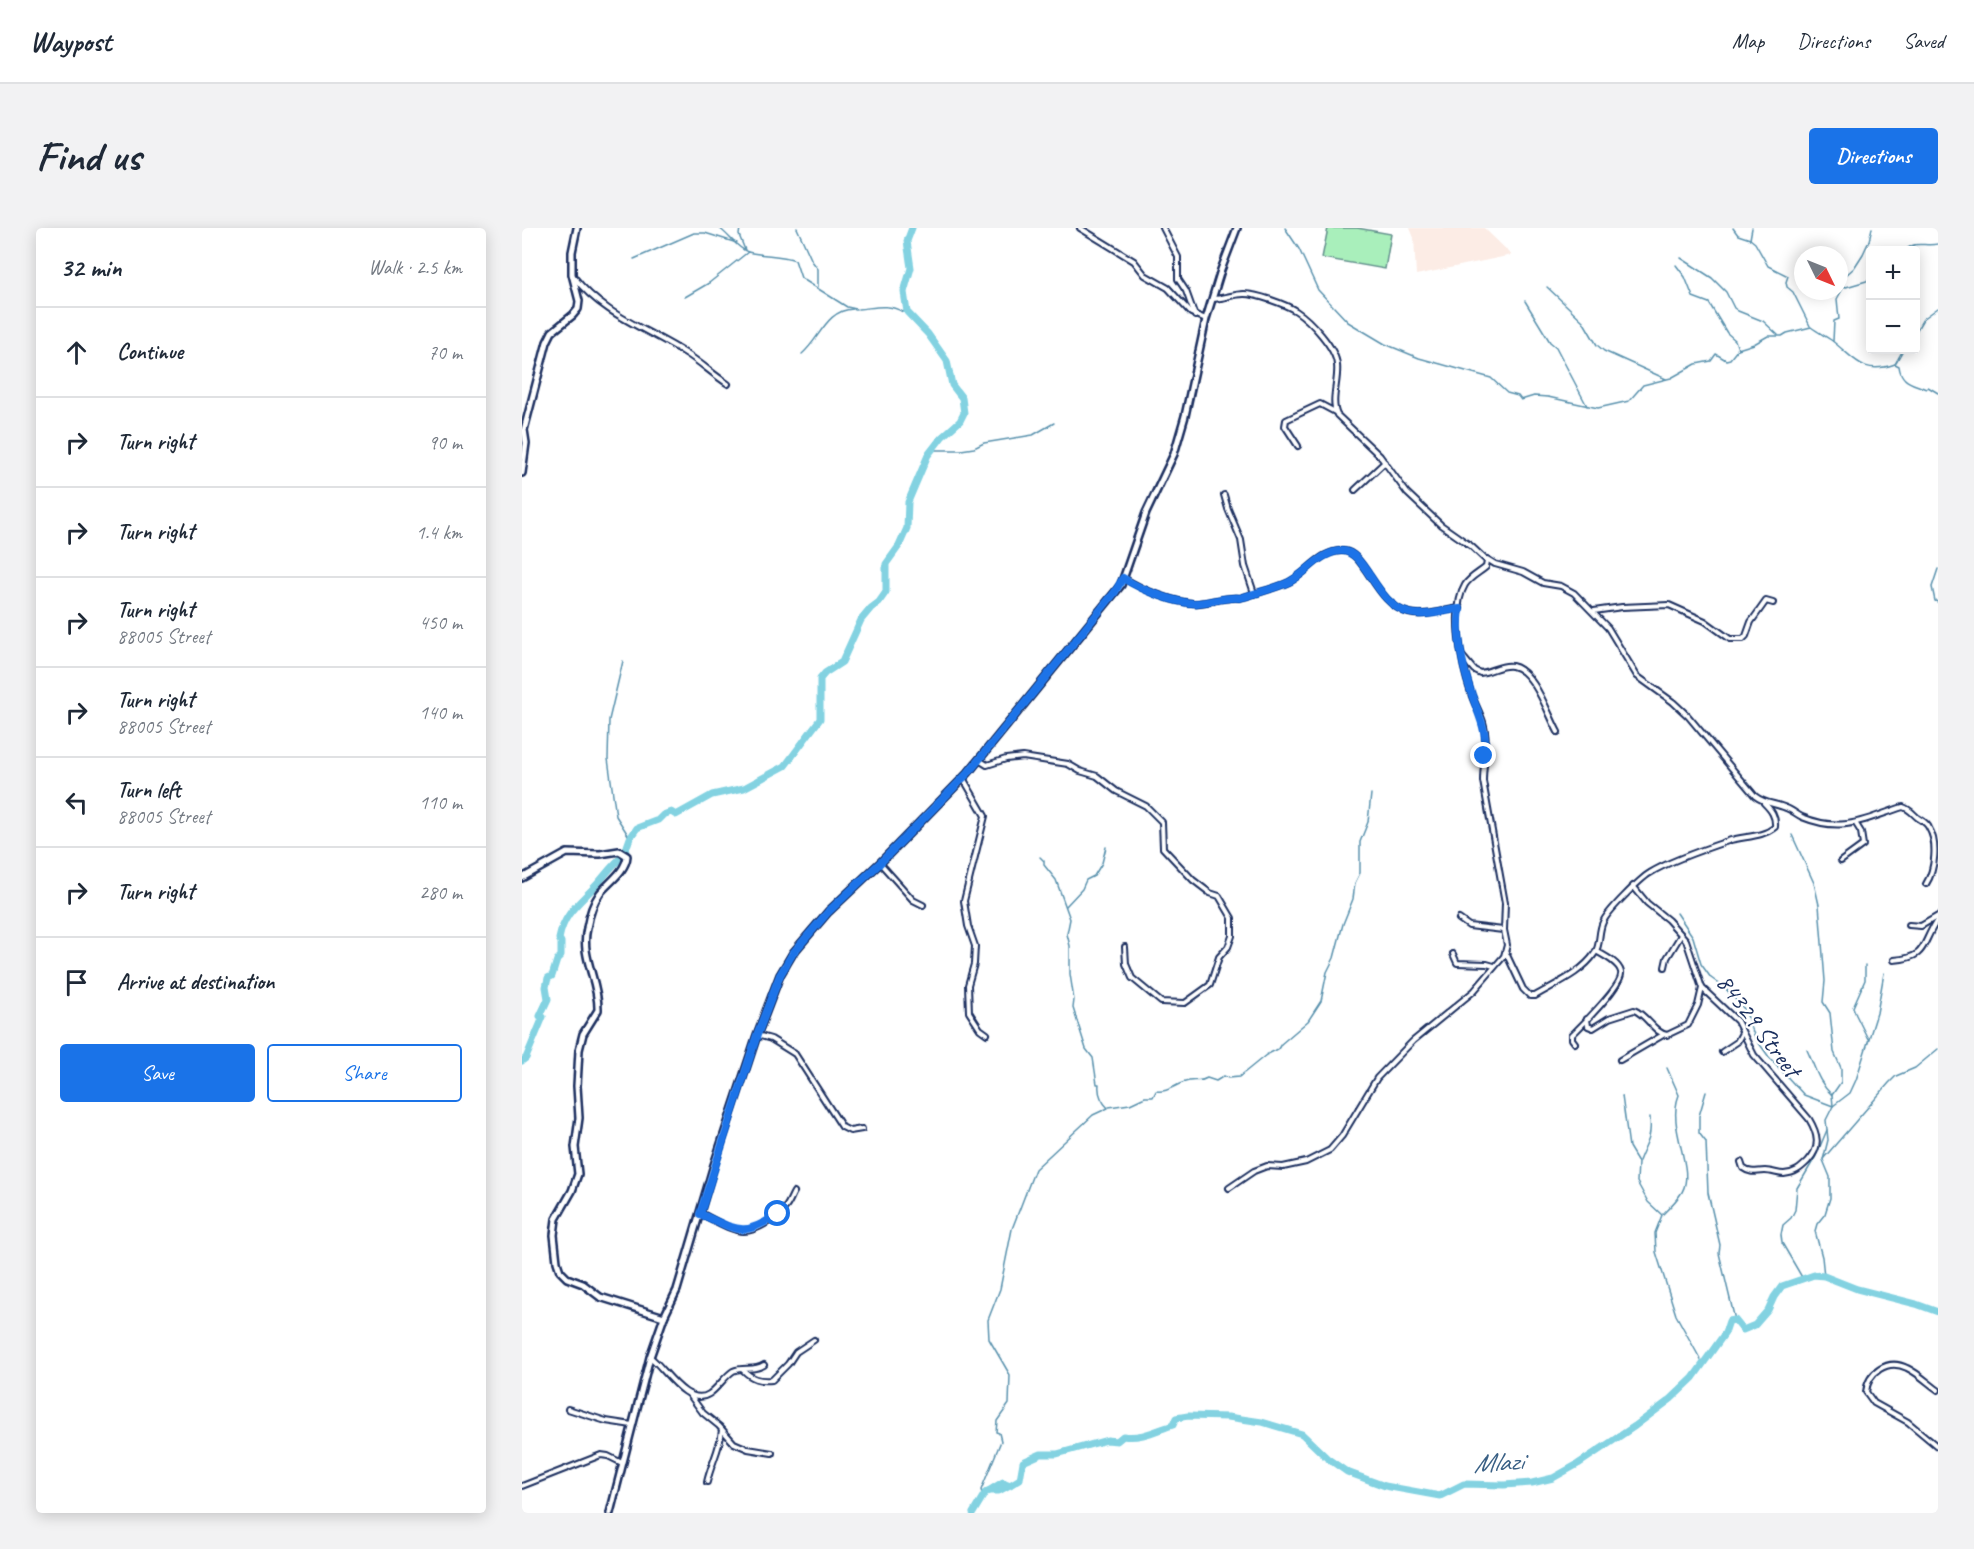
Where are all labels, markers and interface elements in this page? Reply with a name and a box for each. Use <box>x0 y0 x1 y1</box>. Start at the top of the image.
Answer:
text: Waypost <box>30 24 111 59</box>
text: Map <box>1732 28 1764 54</box>
text: Directions <box>1797 28 1870 54</box>
text: Saved <box>1903 28 1944 54</box>
button: Directions <box>1809 128 1938 184</box>
text: Find us <box>36 130 141 183</box>
north arrow <box>1794 246 1848 300</box>
map controls <box>1866 246 1920 354</box>
button: + <box>1866 246 1920 300</box>
text: 32 min <box>60 251 122 284</box>
text: Walk · 2.5 km <box>368 255 462 280</box>
button: − <box>1866 300 1920 354</box>
icon: ahead <box>60 336 93 369</box>
text: Continue <box>117 338 183 366</box>
text: 70 m <box>428 340 462 365</box>
icon: right <box>60 426 93 459</box>
text: Turn right <box>117 428 194 456</box>
text: 90 m <box>428 430 462 455</box>
icon: right <box>60 516 93 549</box>
text: Turn right <box>117 518 194 546</box>
text: 1.4 km <box>416 520 462 545</box>
text: Turn right <box>117 596 194 624</box>
icon: right <box>60 606 93 639</box>
text: 450 m <box>419 610 462 635</box>
text: 88005 Street <box>117 624 210 649</box>
text: Turn right <box>117 686 194 714</box>
icon: right <box>60 696 93 729</box>
text: 140 m <box>419 700 462 725</box>
text: 88005 Street <box>117 714 210 739</box>
route end <box>1470 742 1496 768</box>
text: Turn left <box>117 776 181 804</box>
icon: left <box>60 786 93 819</box>
text: 110 m <box>419 790 462 815</box>
text: 88005 Street <box>117 804 210 829</box>
icon: right <box>60 876 93 909</box>
text: Turn right <box>117 878 194 906</box>
text: 280 m <box>419 880 462 905</box>
icon: arrive <box>60 966 93 999</box>
street label: 84329 Street <box>1709 967 1810 1086</box>
text: Arrive at destination <box>117 968 274 996</box>
button: Save <box>60 1044 255 1102</box>
button: Share <box>267 1044 462 1102</box>
route start <box>764 1200 790 1226</box>
water label: Mlazi <box>1472 1443 1530 1480</box>

